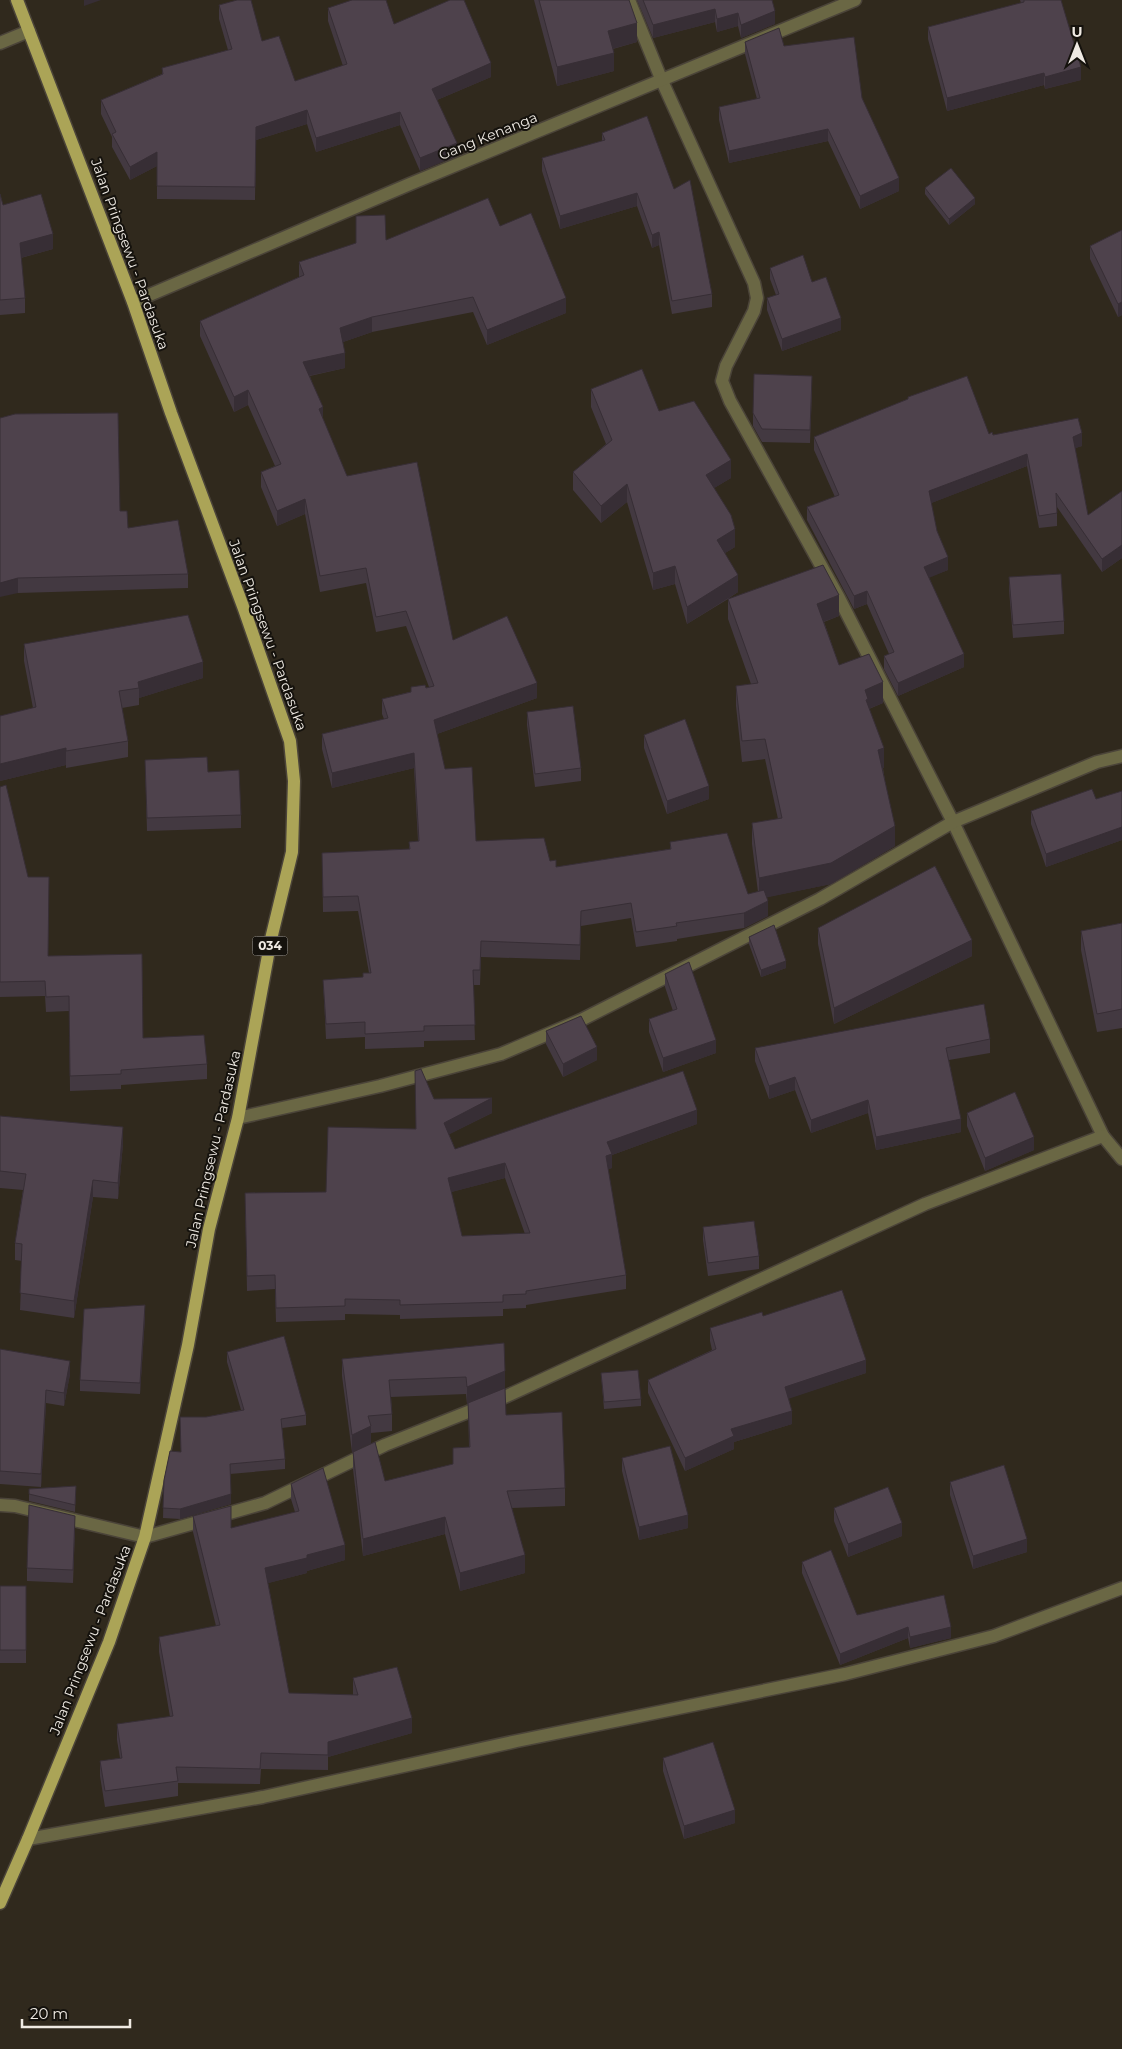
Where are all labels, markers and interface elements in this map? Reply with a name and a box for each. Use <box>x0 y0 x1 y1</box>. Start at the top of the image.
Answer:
north arrow <box>1052 20 1102 70</box>
text: U <box>1071 23 1083 41</box>
street label: Gang Kenanga <box>436 108 540 164</box>
street label: Jalan Pringsewu - Pardasuka <box>87 155 173 352</box>
street label: Jalan Pringsewu - Pardasuka <box>225 536 311 733</box>
road number: 034 <box>252 936 288 956</box>
street label: Jalan Pringsewu - Pardasuka <box>181 1049 244 1250</box>
street label: Jalan Pringsewu - Pardasuka <box>45 1542 135 1738</box>
scale bar <box>22 1996 130 2028</box>
text: 20 m <box>30 2004 68 2023</box>

